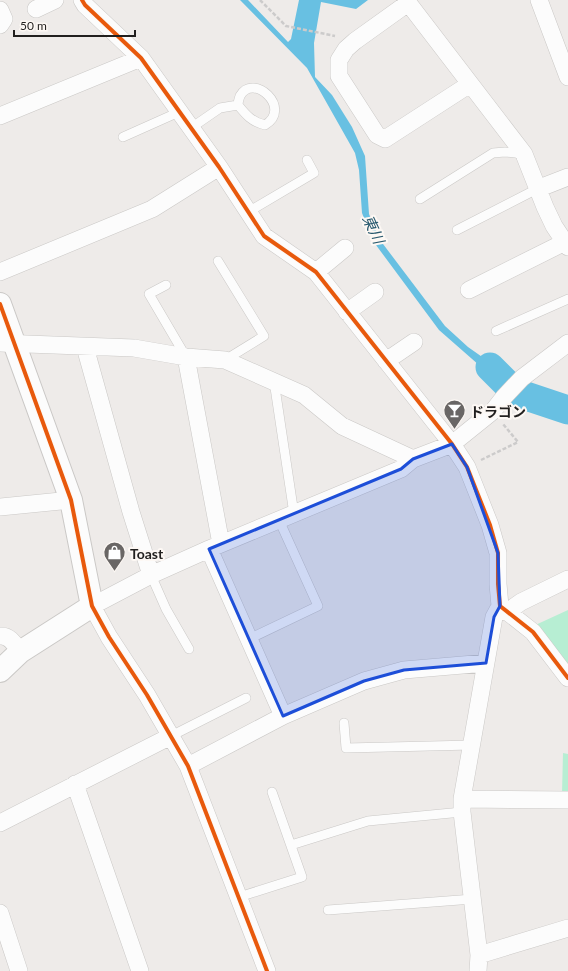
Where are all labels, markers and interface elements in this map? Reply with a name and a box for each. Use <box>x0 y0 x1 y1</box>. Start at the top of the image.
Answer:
scale bar <box>14 12 135 38</box>
text: 50 m <box>20 18 47 33</box>
water label: 東川 <box>360 212 389 248</box>
bar icon: ドラゴン <box>442 398 468 431</box>
place label: ドラゴン <box>470 403 526 420</box>
shop icon: Toast <box>101 540 127 573</box>
place label: Toast <box>130 545 164 562</box>

